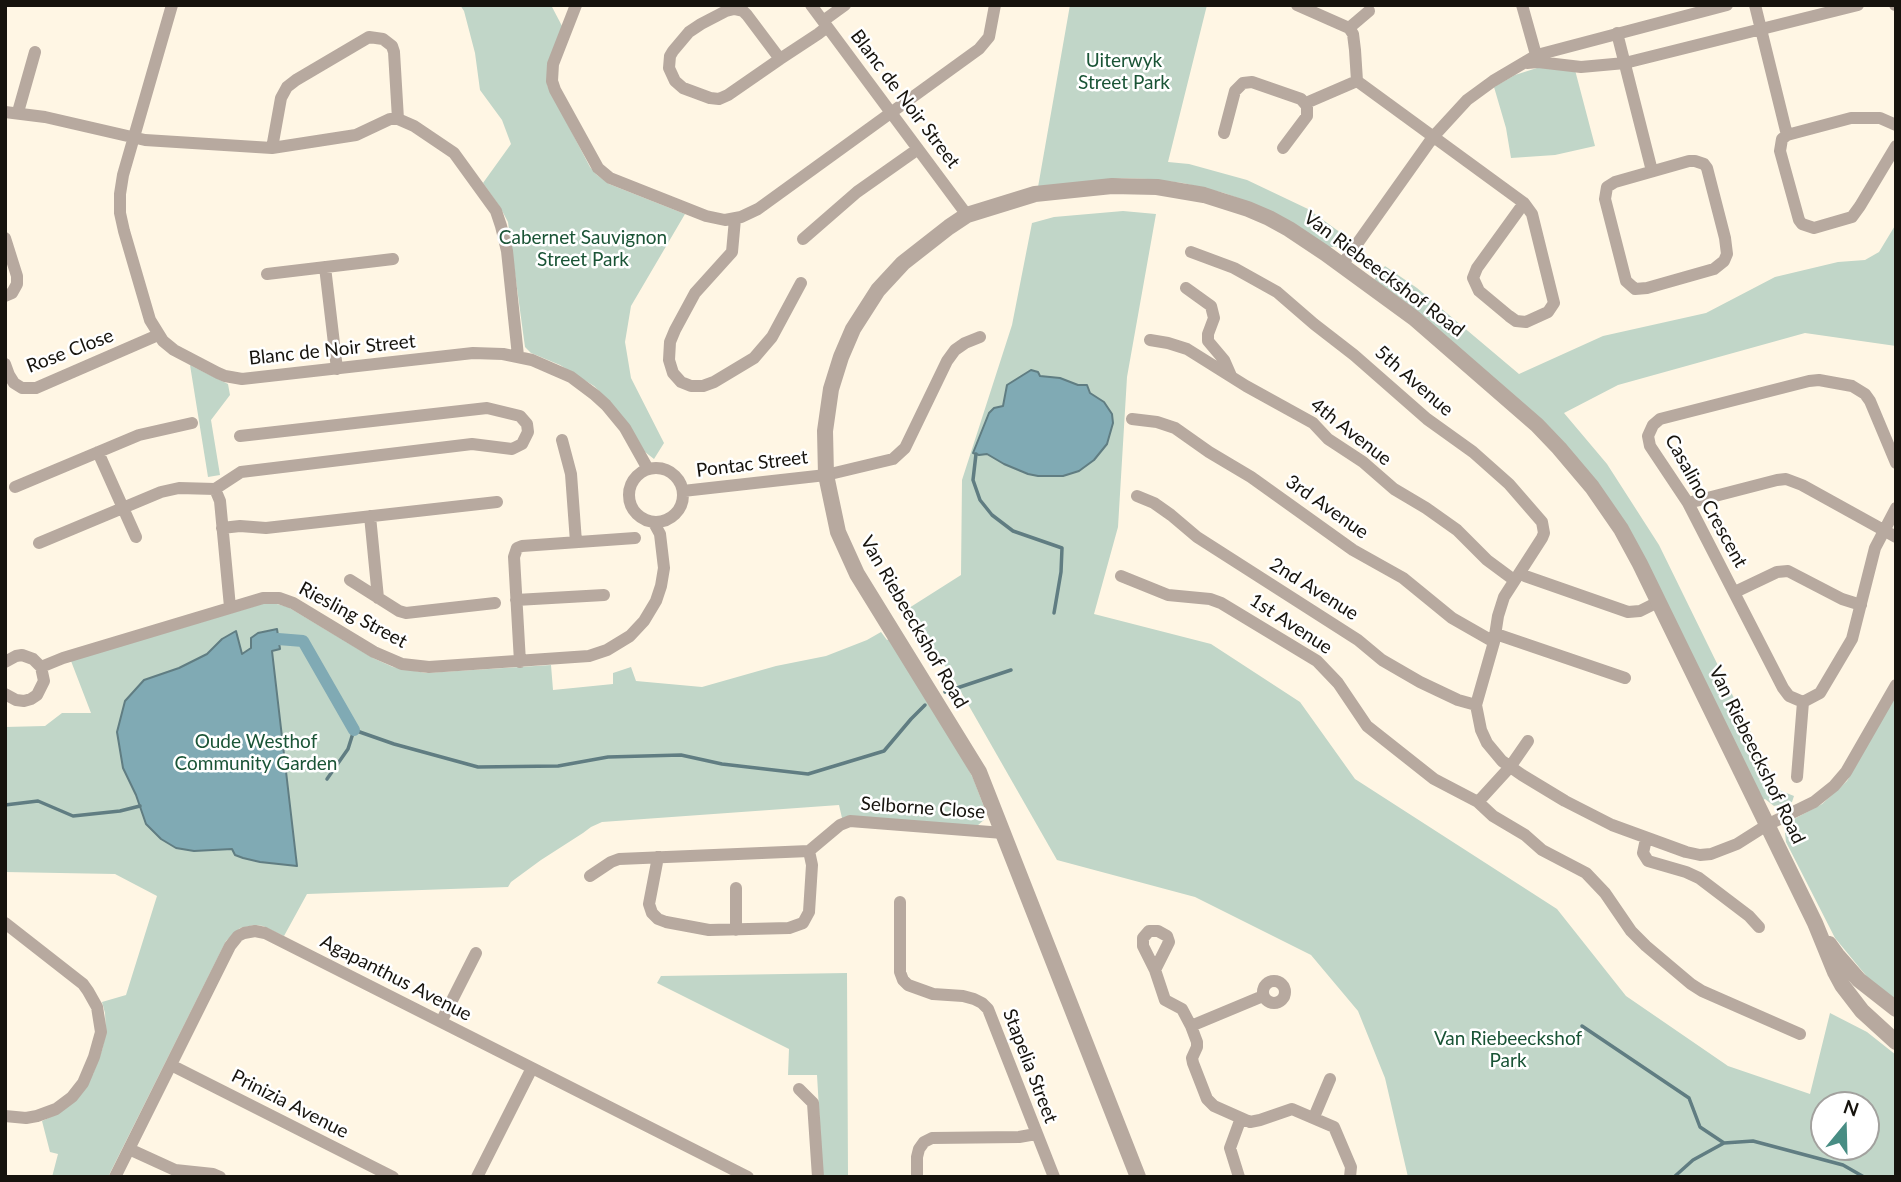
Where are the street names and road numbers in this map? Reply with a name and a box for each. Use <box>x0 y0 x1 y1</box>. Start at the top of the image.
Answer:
street label: Blanc de Noir Street <box>846 25 964 173</box>
street label: Van Riebeeckshof Road <box>1299 206 1469 342</box>
street label: Rose Close <box>23 324 117 378</box>
street label: Blanc de Noir Street <box>248 330 416 370</box>
street label: 5th Avenue <box>1370 341 1458 421</box>
street label: 4th Avenue <box>1306 393 1396 471</box>
street label: Casalino Crescent <box>1660 430 1752 572</box>
street label: Pontac Street <box>695 446 809 482</box>
street label: 3rd Avenue <box>1281 470 1373 544</box>
street label: Van Riebeeckshof Road <box>855 532 973 712</box>
street label: 2nd Avenue <box>1266 553 1362 625</box>
street label: Riesling Street <box>295 577 411 653</box>
street label: 1st Avenue <box>1245 589 1337 659</box>
street label: Van Riebeeckshof Road <box>1704 662 1810 848</box>
street label: Selborne Close <box>860 792 986 824</box>
street label: Agapanthus Avenue <box>317 930 475 1026</box>
street label: Stapelia Street <box>998 1006 1062 1126</box>
street label: Prinizia Avenue <box>228 1065 352 1143</box>

